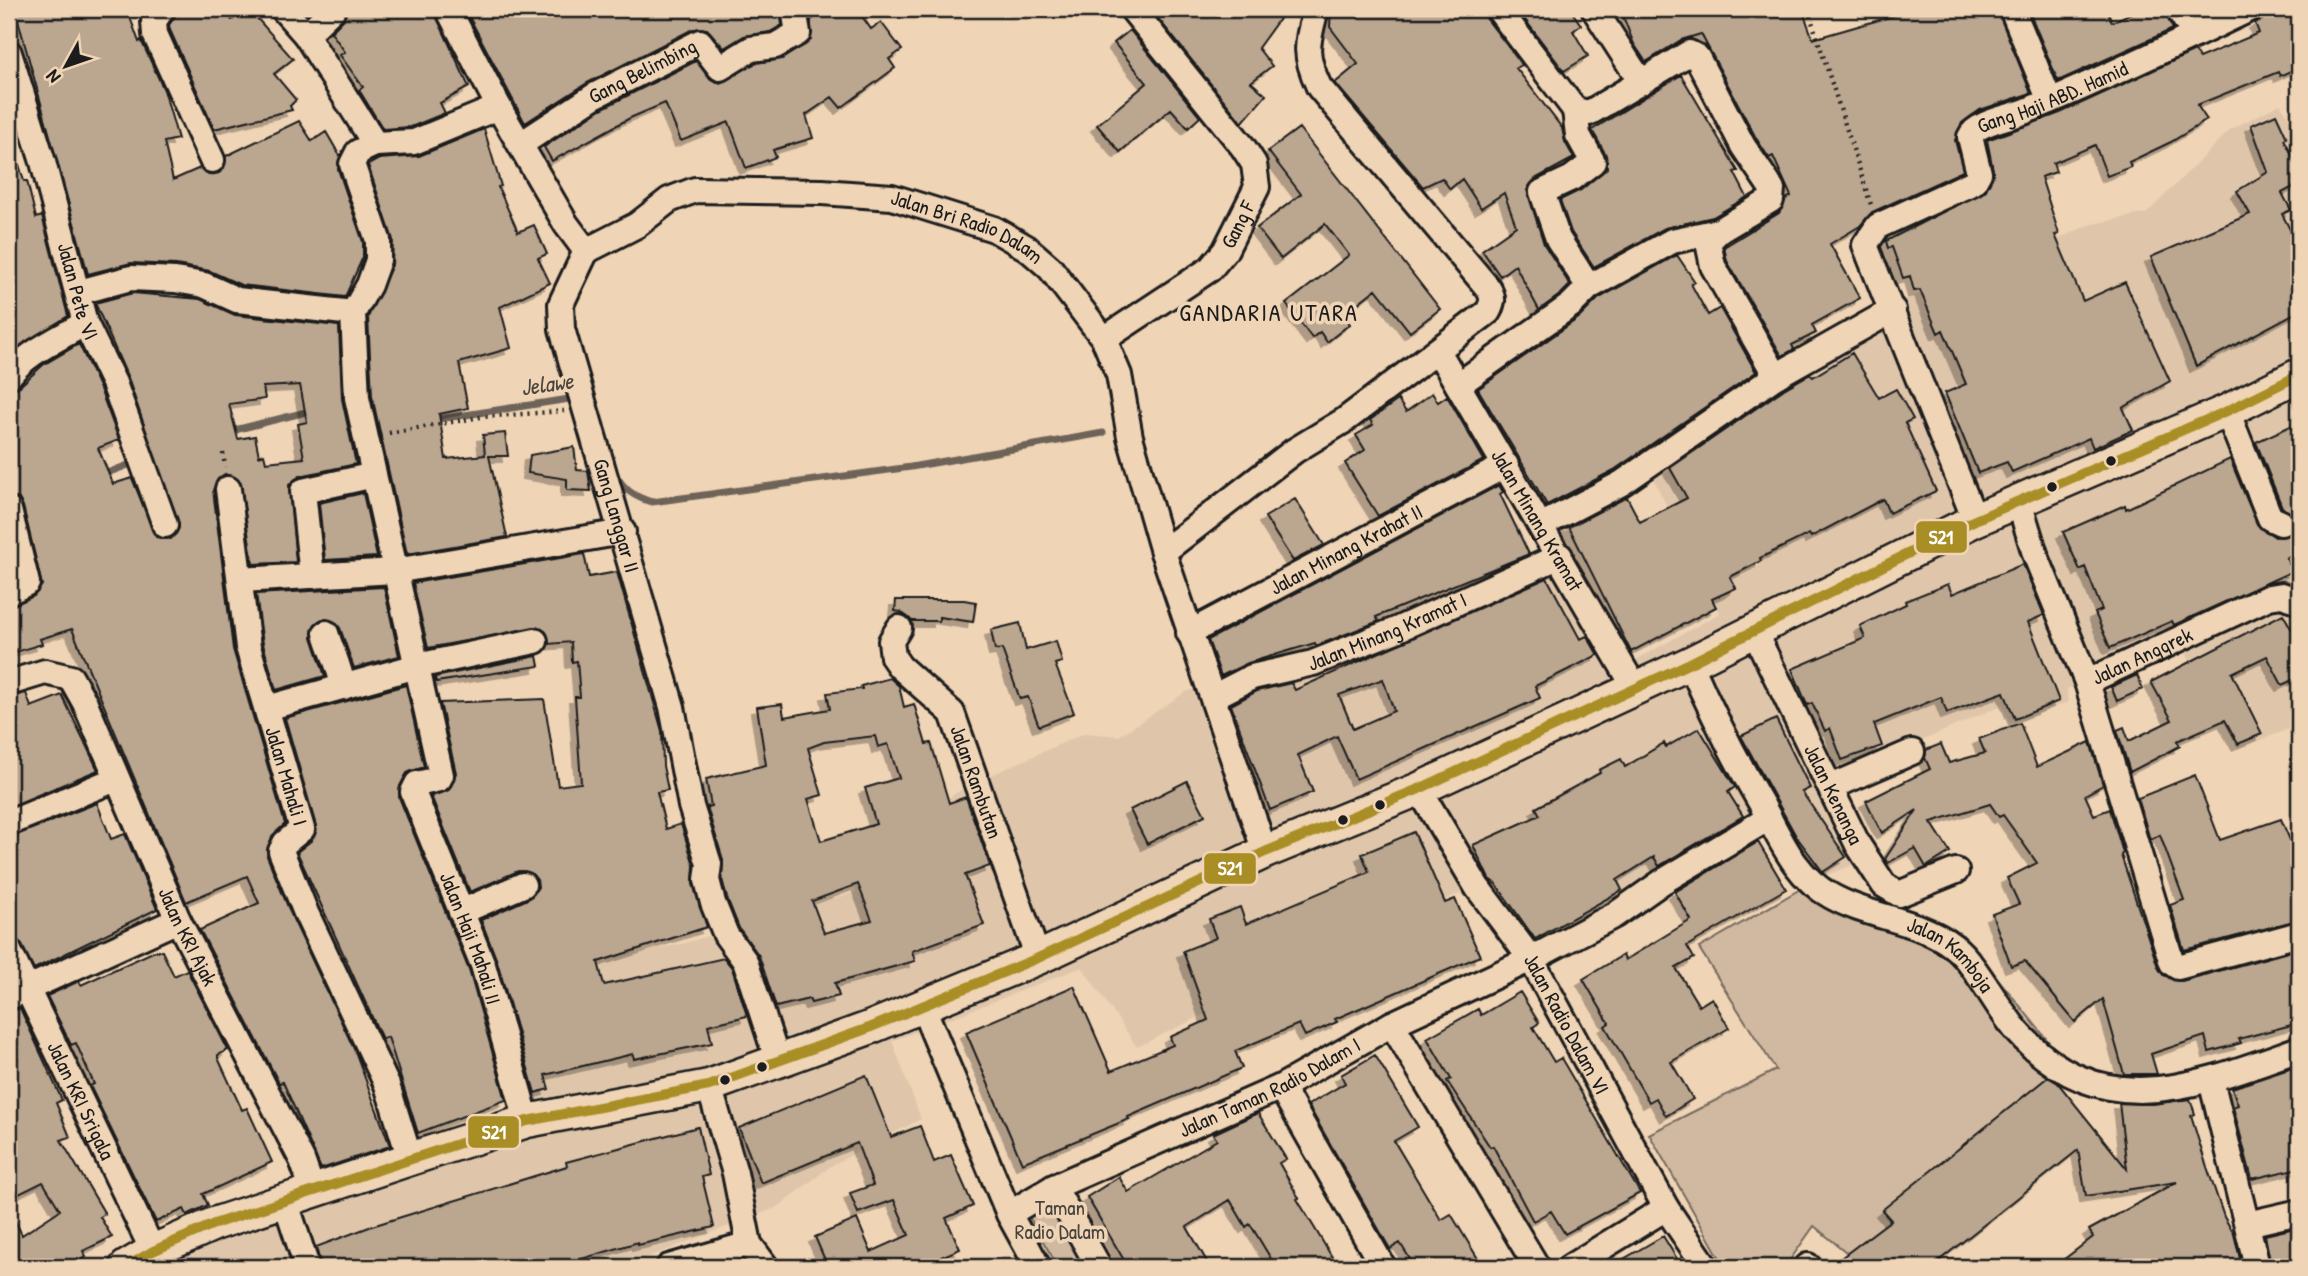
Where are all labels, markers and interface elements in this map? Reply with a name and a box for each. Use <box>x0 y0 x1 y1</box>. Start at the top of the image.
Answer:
street label: Gang Belimbing <box>583 31 702 110</box>
north arrow <box>32 32 102 102</box>
street label: Gang Haji ABD. Hamid <box>1972 53 2132 140</box>
text: N <box>40 65 66 89</box>
street label: Jalan Bri Radio Dalam <box>887 183 1050 270</box>
street label: Gang F <box>1214 195 1262 253</box>
street label: Jalan Pete VI <box>51 239 106 345</box>
district label: GANDARIA UTARA <box>1179 296 1359 328</box>
water label: Jelawe <box>519 364 576 403</box>
street label: Jalan Minang Kramat <box>1484 444 1591 597</box>
unlabelled marker <box>2104 454 2118 468</box>
street label: Gang Langgar II <box>586 455 647 576</box>
unlabelled marker <box>2045 480 2059 494</box>
street label: Jalan Minang Krahat II <box>1265 497 1428 602</box>
line badge: S21 <box>1915 520 1968 554</box>
text: S21 <box>1929 524 1953 550</box>
street label: Jalan Minang Kramat I <box>1305 585 1471 678</box>
street label: Jalan Anggrek <box>2087 620 2197 692</box>
street label: Jalan Rambutan <box>943 721 1010 842</box>
street label: Jalan Mahali I <box>258 723 315 829</box>
street label: Jalan Kenanga <box>1797 739 1871 849</box>
unlabelled marker <box>1373 798 1387 812</box>
unlabelled marker <box>1336 813 1350 827</box>
line badge: S21 <box>1203 852 1257 885</box>
text: S21 <box>1218 855 1242 881</box>
street label: Jalan Haji Mahali II <box>433 868 508 1008</box>
street label: Jalan KRI Ajak <box>152 882 225 991</box>
street label: Jalan Kamboja <box>1903 909 2001 998</box>
street label: Jalan Radio Dalam VI <box>1517 947 1617 1099</box>
street label: Jalan Taman Radio Dalam I <box>1174 1030 1365 1144</box>
street label: Jalan KRI Srigala <box>40 1036 122 1165</box>
unlabelled marker <box>755 1060 769 1074</box>
unlabelled marker <box>718 1073 732 1087</box>
line badge: S21 <box>467 1115 520 1149</box>
text: S21 <box>482 1119 506 1145</box>
park label: Taman Radio Dalam <box>1015 1193 1105 1246</box>

